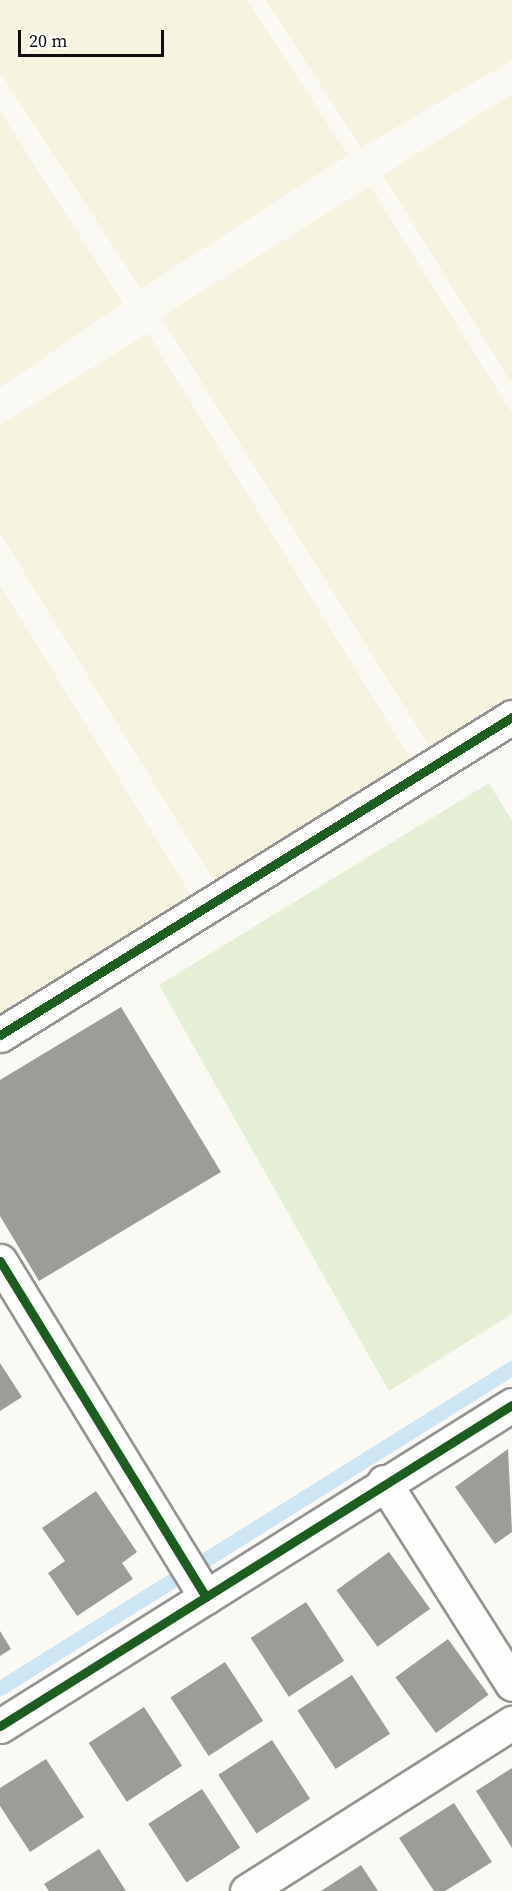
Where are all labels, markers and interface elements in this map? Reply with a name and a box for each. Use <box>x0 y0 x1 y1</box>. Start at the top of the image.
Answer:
scale bar <box>21 18 166 56</box>
text: 20 m <box>29 28 67 53</box>

